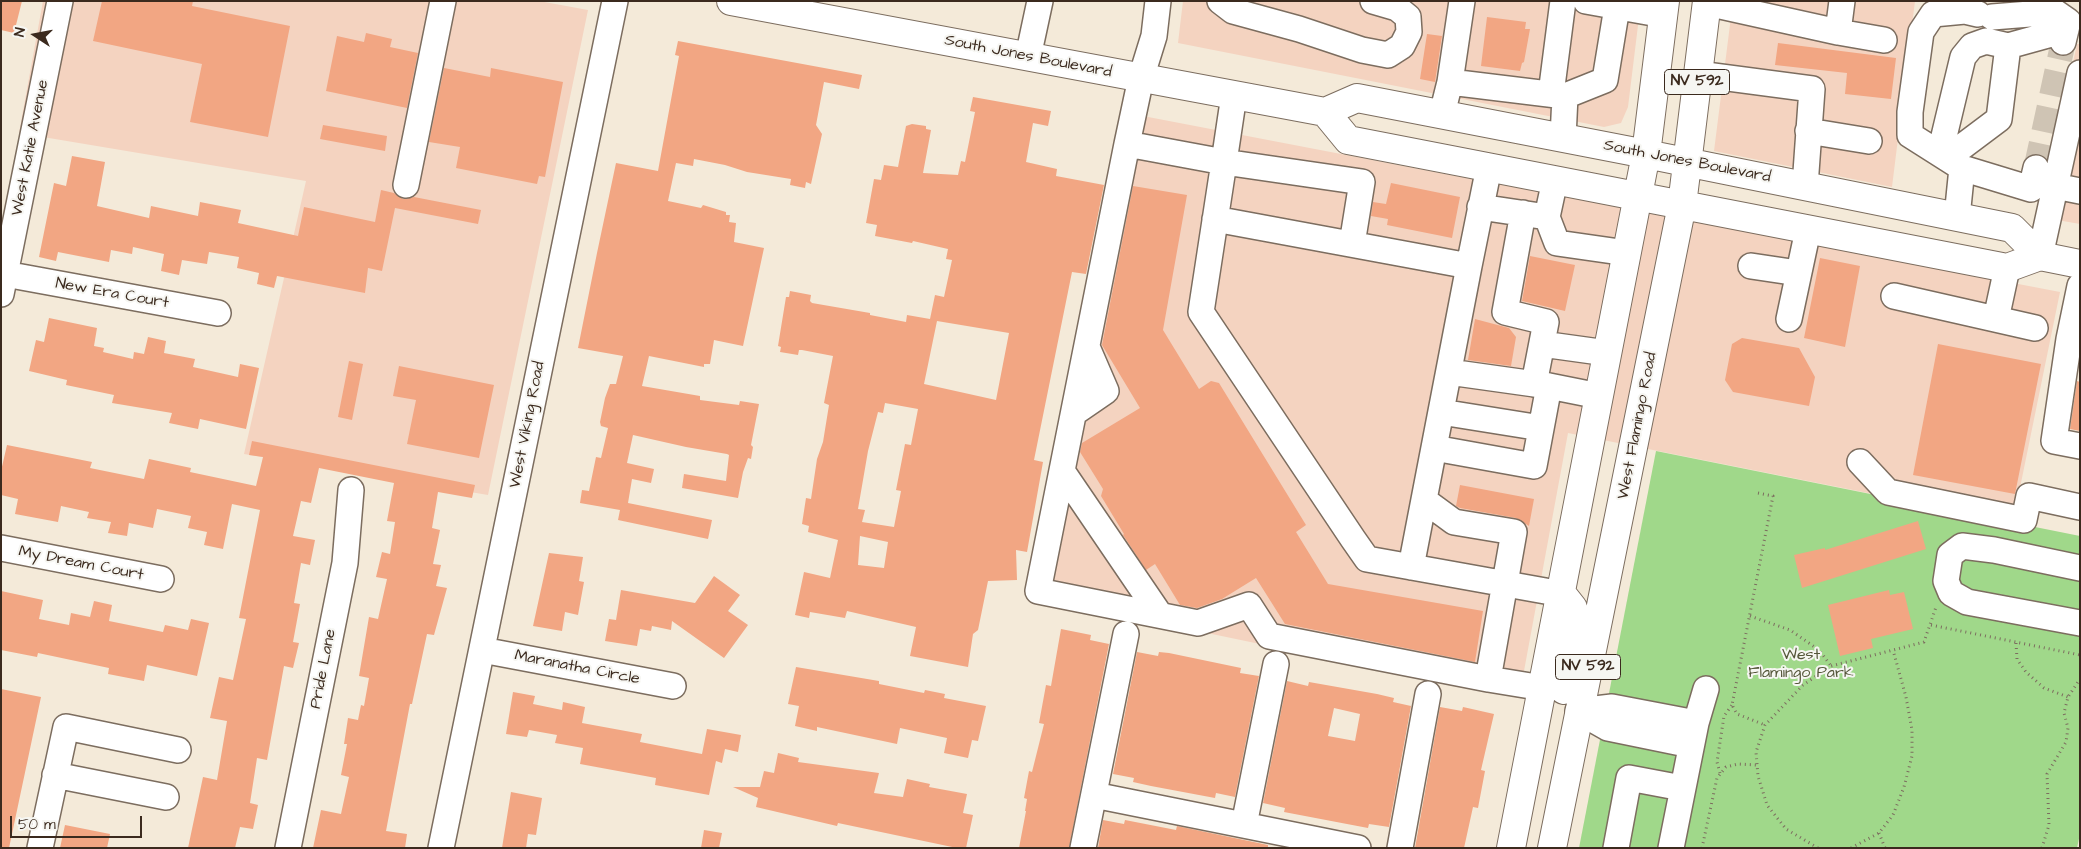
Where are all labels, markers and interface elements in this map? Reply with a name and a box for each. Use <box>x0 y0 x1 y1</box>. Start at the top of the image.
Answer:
north arrow <box>10 10 60 60</box>
text: N <box>10 26 31 38</box>
street label: South Jones Boulevard <box>943 31 1113 83</box>
road number: NV 592 <box>1664 70 1730 94</box>
street label: West Katie Avenue <box>8 78 54 218</box>
street label: South Jones Boulevard <box>1602 136 1772 188</box>
street label: New Era Court <box>54 275 170 313</box>
street label: West Flamingo Road <box>1614 351 1662 501</box>
street label: West Viking Road <box>506 360 550 490</box>
street label: My Dream Court <box>17 542 145 586</box>
street label: Pride Lane <box>307 628 341 710</box>
street label: Maranatha Circle <box>513 646 641 690</box>
park label: West Flamingo Park <box>1748 646 1854 684</box>
road number: NV 592 <box>1556 654 1620 680</box>
scale bar <box>12 806 145 838</box>
text: 50 m <box>18 814 56 835</box>

